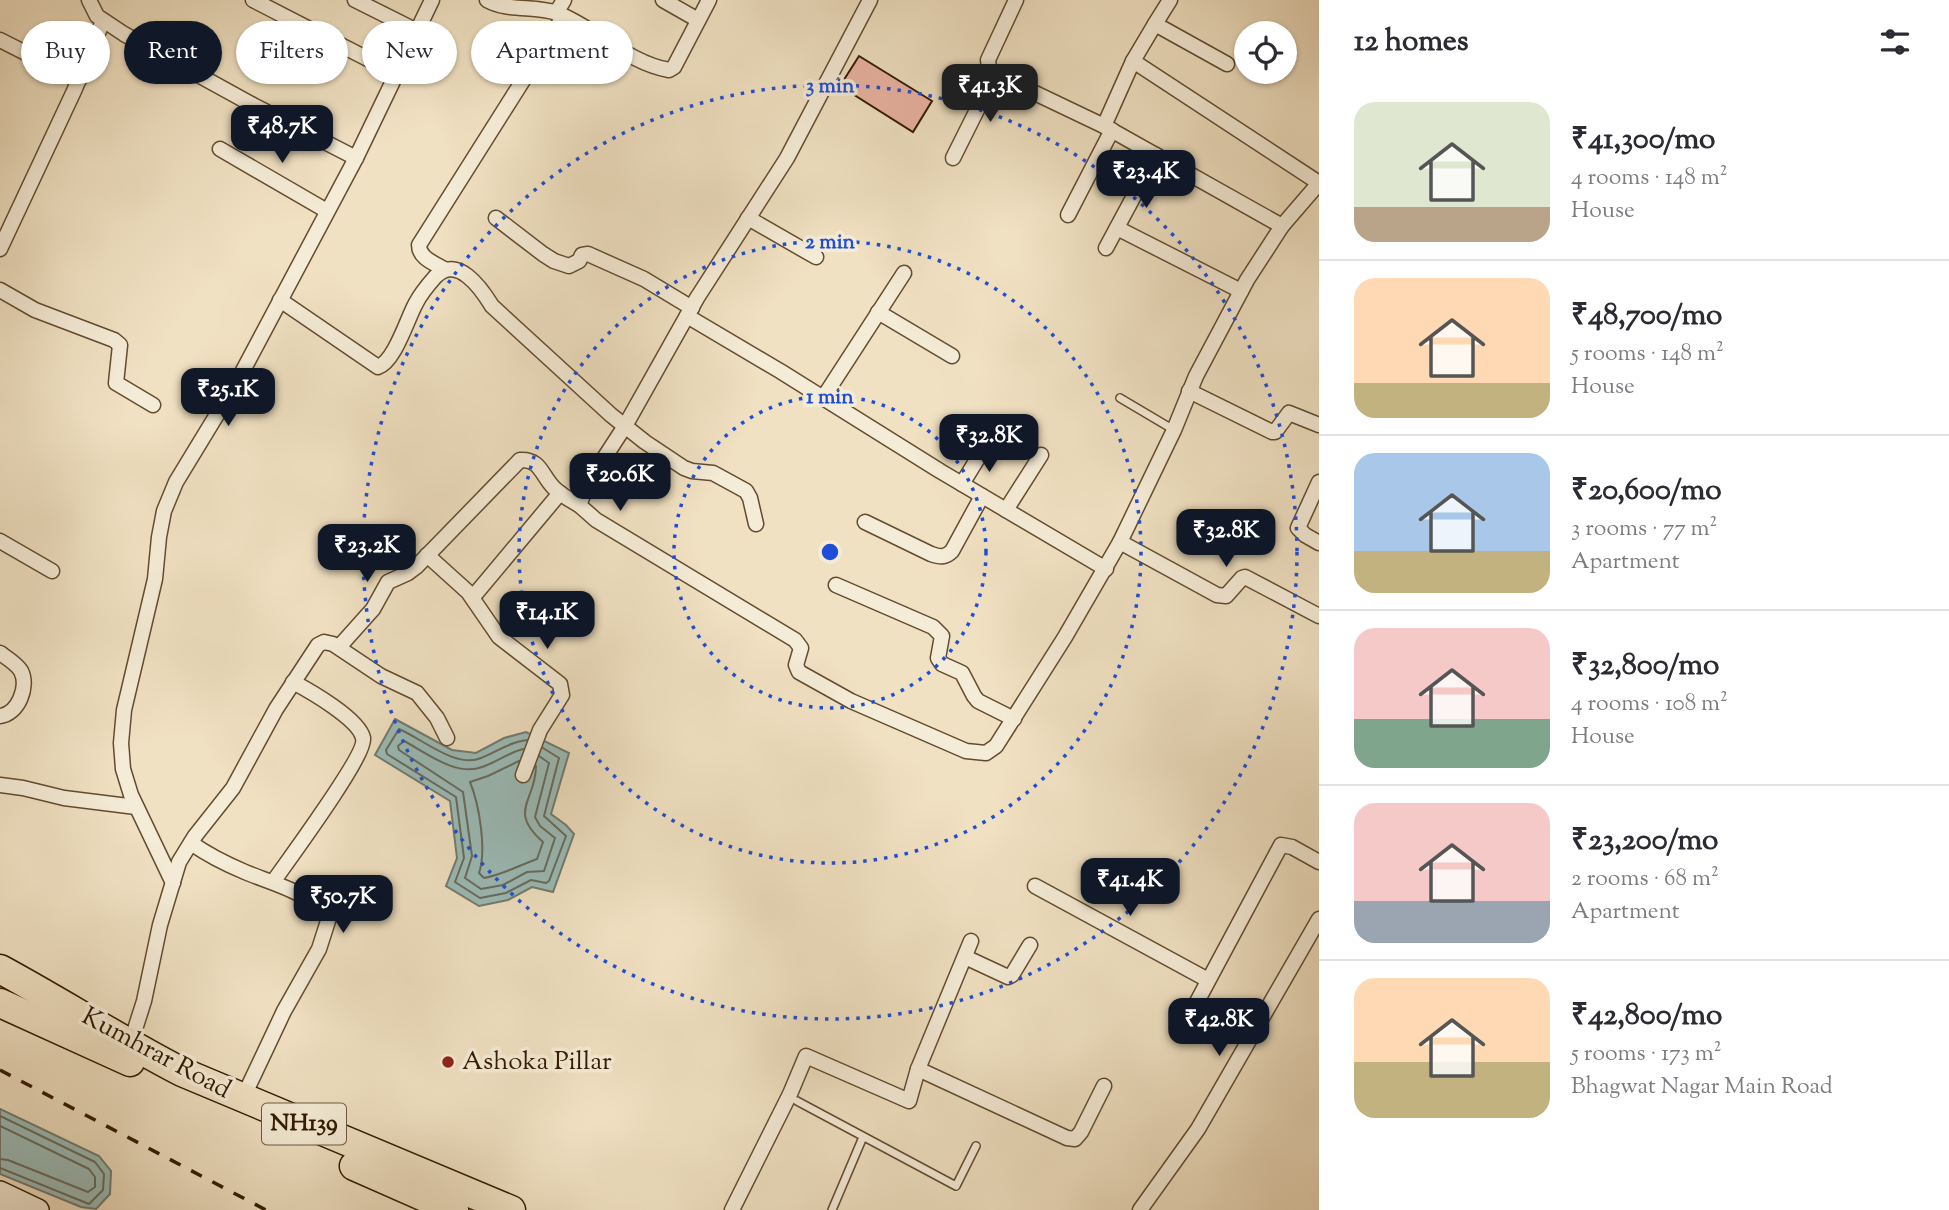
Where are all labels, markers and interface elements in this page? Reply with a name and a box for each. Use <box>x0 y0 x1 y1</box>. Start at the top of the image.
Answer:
chip: Buy <box>21 21 110 84</box>
chip: Rent <box>124 21 222 84</box>
chip: Filters <box>236 21 348 84</box>
chip: New <box>362 21 457 84</box>
chip: Apartment <box>471 21 633 84</box>
map controls <box>1234 21 1297 84</box>
button: locate <box>1234 21 1297 84</box>
text: 12 homes <box>1354 21 1469 64</box>
icon: filters <box>1876 23 1914 61</box>
pin: ₹41.3K <box>933 64 1047 124</box>
text: ₹41.3K <box>958 70 1022 103</box>
text: 3 min <box>806 72 855 102</box>
pin: ₹48.7K <box>225 106 339 165</box>
text: ₹48.7K <box>247 111 317 144</box>
text: ₹41,300/mo <box>1571 119 1715 162</box>
icon: home <box>1410 130 1494 214</box>
pin: ₹23.4K <box>1089 150 1203 210</box>
text: ₹23.4K <box>1112 156 1180 189</box>
text: 4 rooms · 148 m² <box>1571 162 1728 195</box>
text: House <box>1571 195 1635 228</box>
text: 2 min <box>805 228 856 258</box>
text: ₹48,700/mo <box>1571 295 1722 338</box>
icon: home <box>1410 306 1494 390</box>
text: 5 rooms · 148 m² <box>1571 338 1724 371</box>
pin: ₹25.1K <box>171 368 285 428</box>
text: House <box>1571 371 1635 404</box>
text: ₹25.1K <box>197 374 259 407</box>
text: 1 min <box>806 383 854 413</box>
pin: ₹32.8K <box>932 414 1046 474</box>
text: ₹32.8K <box>955 420 1023 453</box>
pin: ₹20.6K <box>563 454 677 513</box>
text: ₹20.6K <box>586 459 654 492</box>
text: ₹20,600/mo <box>1571 470 1722 513</box>
icon: home <box>1410 481 1494 565</box>
pin: ₹32.8K <box>1169 510 1283 569</box>
text: 3 rooms · 77 m² <box>1571 513 1717 546</box>
text: ₹32.8K <box>1192 515 1260 548</box>
pin: ₹23.2K <box>310 524 424 584</box>
text: ₹23.2K <box>334 530 400 563</box>
centre of rings <box>818 540 842 564</box>
text: Apartment <box>1571 546 1680 579</box>
pin: ₹14.1K <box>490 592 604 651</box>
text: ₹14.1K <box>516 597 578 630</box>
text: ₹32,800/mo <box>1571 645 1719 688</box>
icon: home <box>1410 656 1494 740</box>
text: 4 rooms · 108 m² <box>1571 688 1728 721</box>
text: House <box>1571 721 1635 754</box>
text: ₹23,200/mo <box>1571 820 1718 863</box>
icon: home <box>1410 831 1494 915</box>
pin: ₹41.4K <box>1073 858 1187 918</box>
text: 2 rooms · 68 m² <box>1571 863 1719 896</box>
text: ₹41.4K <box>1097 864 1163 897</box>
pin: ₹50.7K <box>286 876 400 935</box>
text: ₹50.7K <box>310 881 376 914</box>
text: Apartment <box>1571 896 1680 929</box>
text: ₹42,800/mo <box>1571 995 1722 1038</box>
pin: ₹42.8K <box>1162 998 1276 1058</box>
street label: Kumhrar Road <box>75 999 238 1109</box>
text: ₹42.8K <box>1184 1004 1254 1037</box>
icon: home <box>1410 1006 1494 1090</box>
text: 5 rooms · 173 m² <box>1571 1038 1722 1071</box>
place label: Ashoka Pillar <box>462 1044 612 1081</box>
marker: Ashoka Pillar <box>440 1054 456 1070</box>
text: Bhagwat Nagar Main Road <box>1571 1071 1833 1104</box>
road number: NH139 <box>262 1104 346 1144</box>

